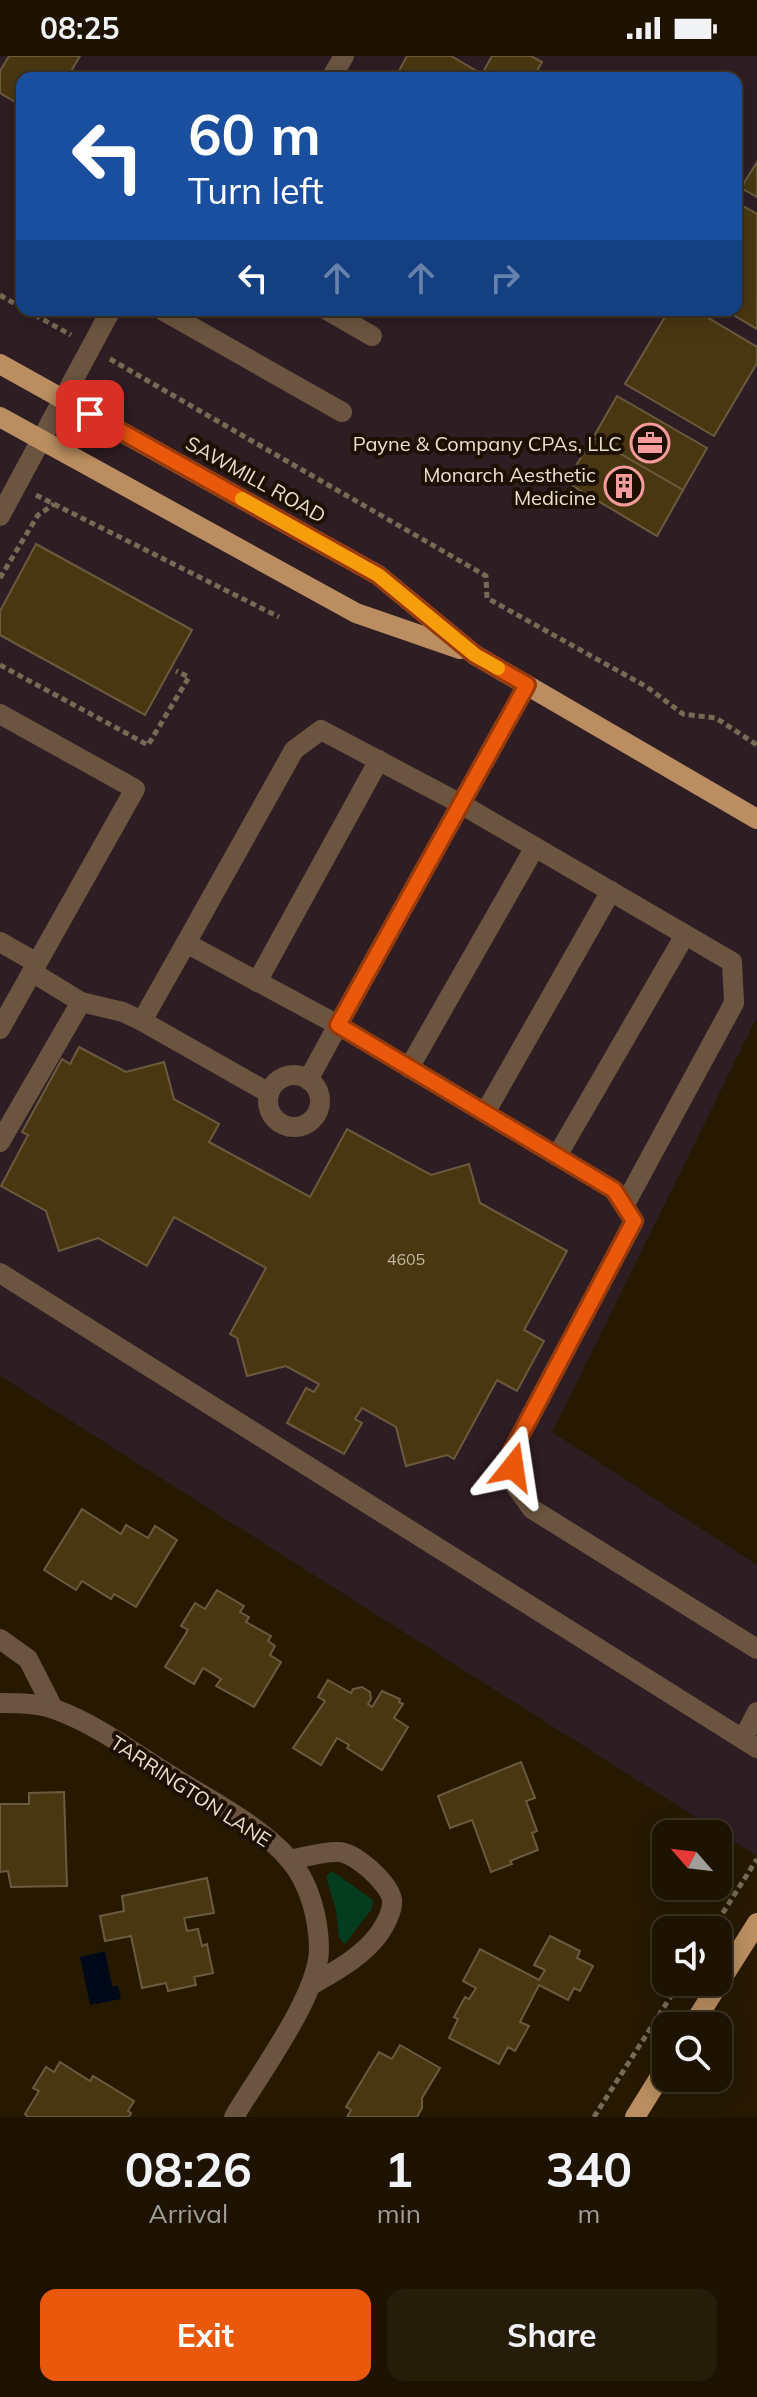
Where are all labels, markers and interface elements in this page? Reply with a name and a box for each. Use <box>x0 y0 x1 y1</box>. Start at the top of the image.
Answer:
text: 08:25 <box>40 9 119 47</box>
text: 60 m <box>188 99 321 169</box>
icon: left <box>56 104 160 208</box>
text: Turn left <box>188 168 324 213</box>
icon: left <box>231 256 275 300</box>
icon: ahead <box>315 256 359 300</box>
icon: ahead <box>399 256 443 300</box>
icon: right <box>483 256 527 300</box>
pin <box>56 380 124 448</box>
icon: arrive <box>68 392 112 436</box>
office icon: Payne & Company CPAs, LLC <box>629 422 671 464</box>
street label: SAWMILL ROAD <box>182 430 330 528</box>
place label: Payne & Company CPAs, LLC <box>353 431 622 456</box>
place label: Monarch Aesthetic Medicine <box>423 462 596 510</box>
building icon: Monarch Aesthetic Medicine <box>603 465 645 507</box>
house number: 4605 <box>387 1249 425 1269</box>
position arrow <box>471 1425 555 1509</box>
street label: TARRINGTON LANE <box>106 1730 276 1852</box>
north arrow <box>652 1820 732 1900</box>
map controls <box>652 1820 732 2092</box>
button: sound <box>652 1916 732 1996</box>
button: search <box>652 2012 732 2092</box>
text: 08:26 <box>125 2139 252 2199</box>
text: 1 <box>384 2139 413 2199</box>
text: 340 <box>546 2139 632 2199</box>
text: Arrival <box>149 2197 228 2230</box>
text: min <box>377 2197 421 2230</box>
text: m <box>578 2197 600 2230</box>
button: Exit <box>40 2289 371 2381</box>
button: Share <box>387 2289 717 2381</box>

